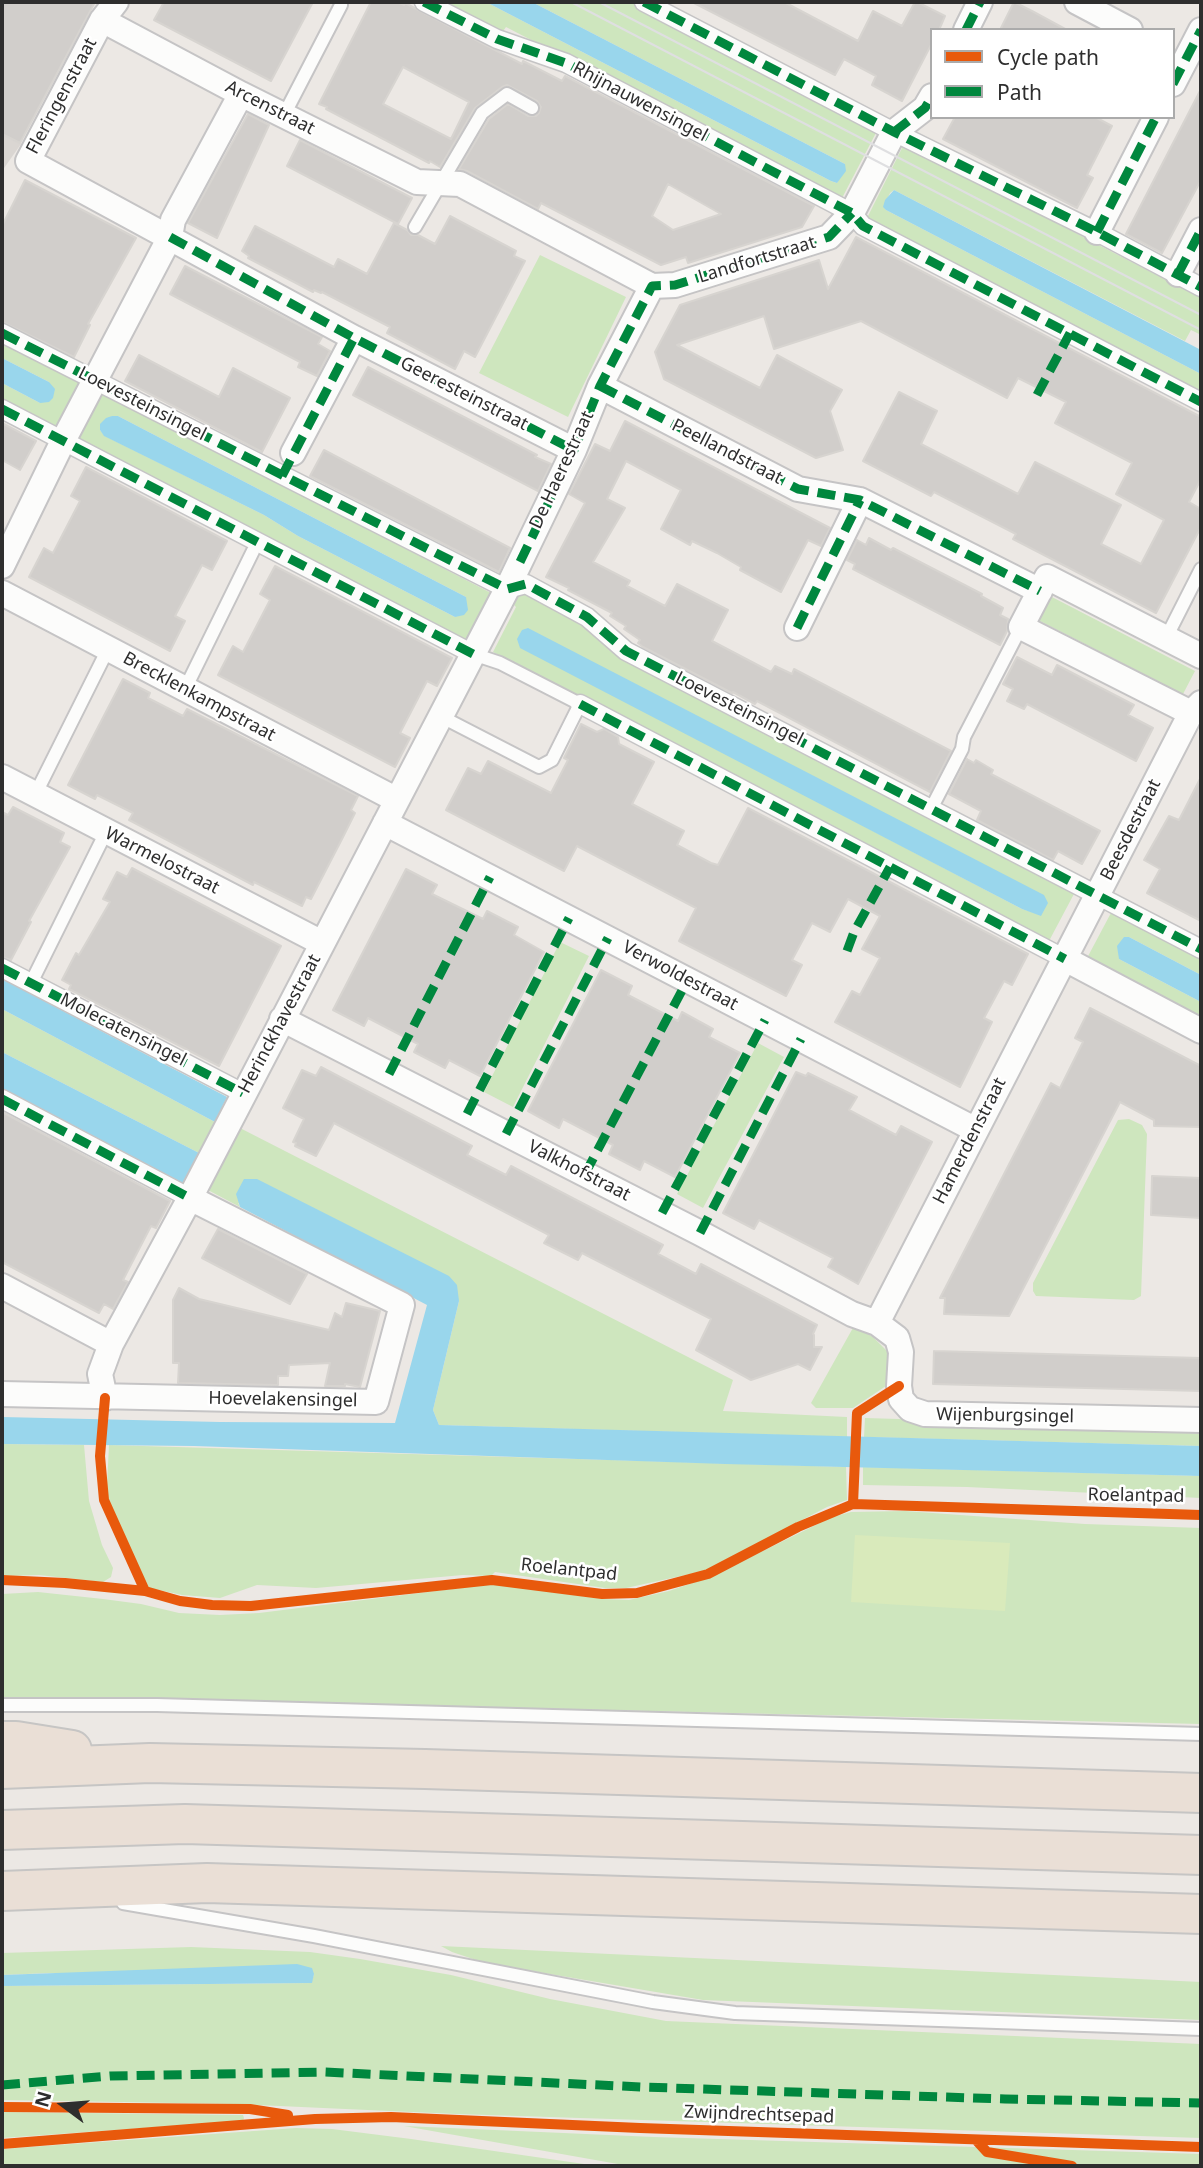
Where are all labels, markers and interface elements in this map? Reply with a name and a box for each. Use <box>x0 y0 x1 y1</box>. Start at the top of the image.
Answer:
legend <box>930 28 1175 119</box>
street label: Fleringenstraat <box>22 34 102 158</box>
text: Cycle path <box>997 43 1099 71</box>
street label: Rhijnauwensingel <box>569 57 711 147</box>
street label: Arcenstraat <box>222 76 318 140</box>
text: Path <box>997 78 1042 106</box>
street label: Landfortstraat <box>696 232 818 288</box>
street label: Geeresteinstraat <box>396 352 532 436</box>
street label: Loevesteinsingel <box>74 362 210 446</box>
street label: De Haerestraat <box>525 408 599 532</box>
street label: Peellandstraat <box>668 415 786 489</box>
street label: Brecklenkampstraat <box>119 648 279 746</box>
street label: Loevesteinsingel <box>671 667 807 751</box>
street label: Beesdestraat <box>1096 776 1166 884</box>
street label: Warmelostraat <box>101 823 223 899</box>
street label: Verwoldestraat <box>619 936 741 1016</box>
street label: Herinckhavestraat <box>234 951 326 1097</box>
street label: Molecatensingel <box>56 989 190 1071</box>
street label: Hamerdenstraat <box>929 1074 1011 1208</box>
street label: Valkhofstraat <box>524 1136 634 1206</box>
street label: Hoevelakensingel <box>208 1388 358 1412</box>
street label: Wijenburgsingel <box>936 1404 1074 1428</box>
street label: Roelantpad <box>1087 1484 1185 1508</box>
street label: Roelantpad <box>520 1554 618 1586</box>
north arrow <box>28 2070 98 2140</box>
text: N <box>28 2088 57 2110</box>
street label: Zwijndrechtsepad <box>683 2102 835 2128</box>

